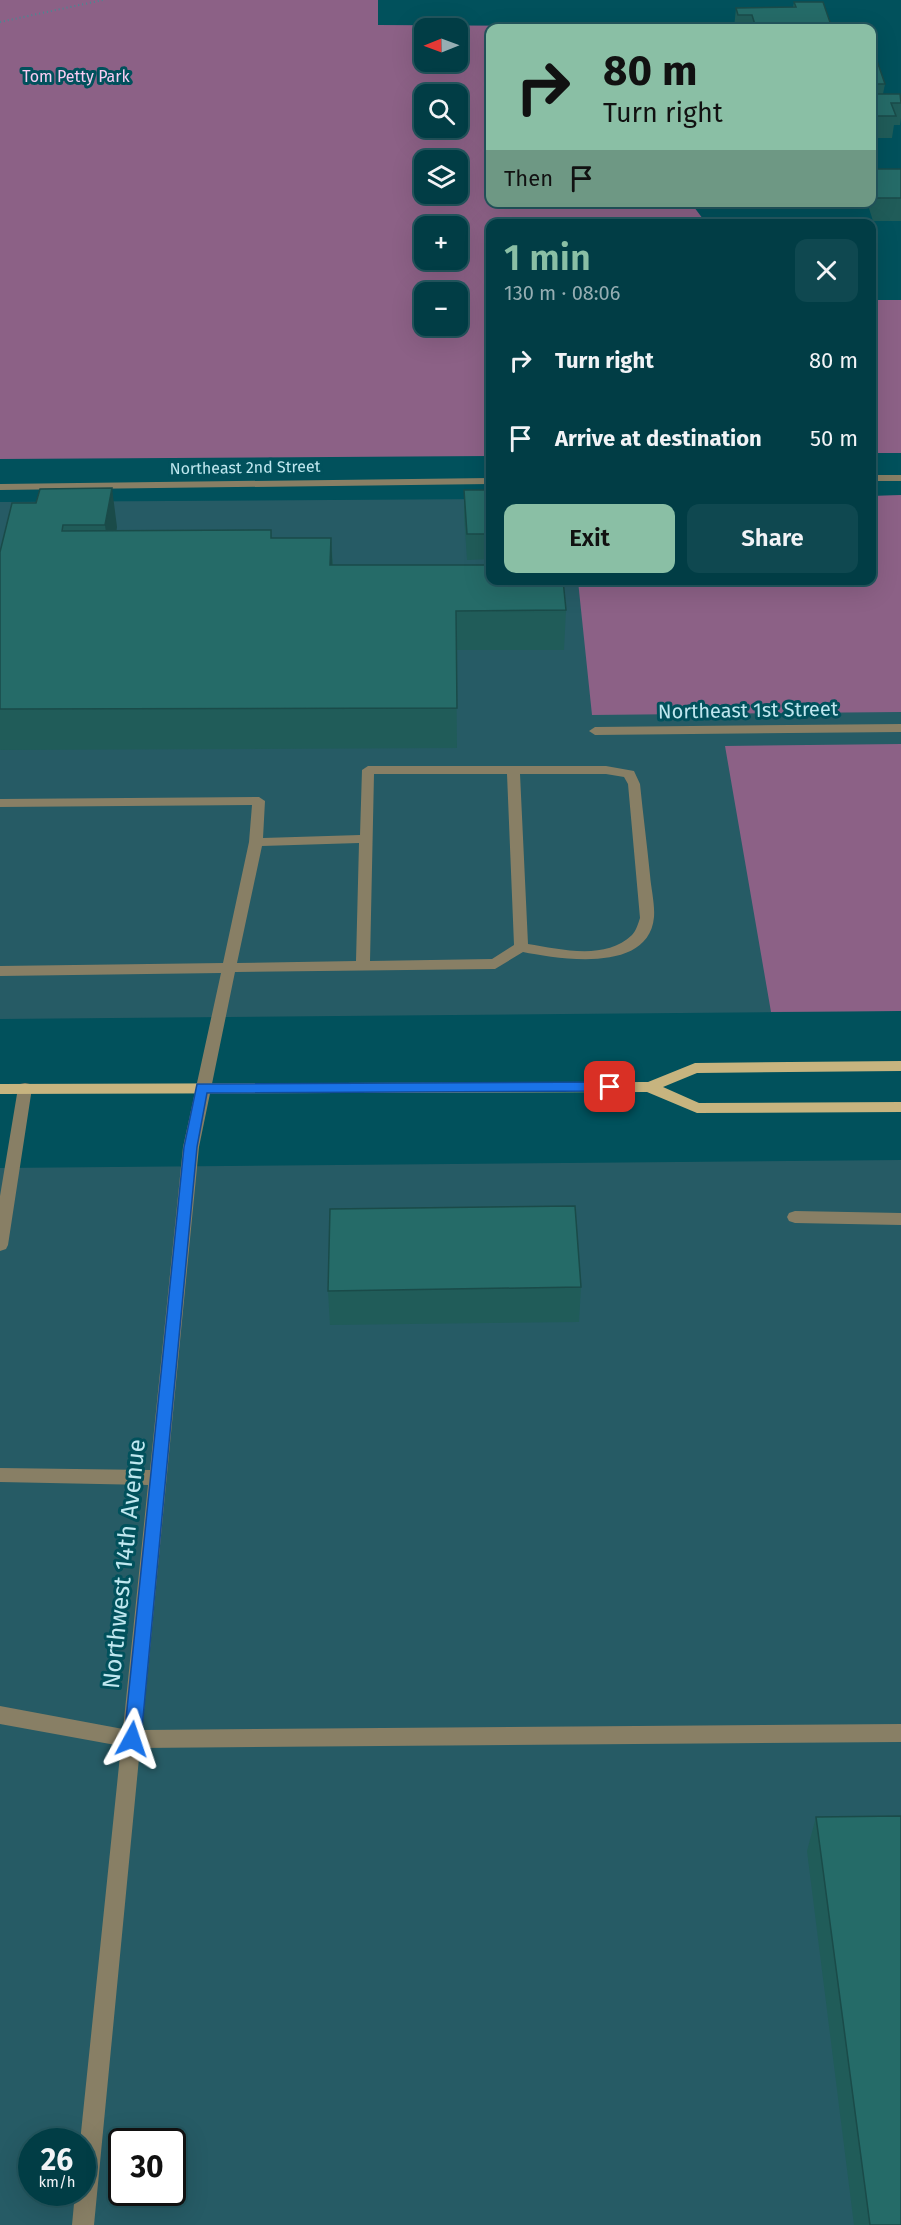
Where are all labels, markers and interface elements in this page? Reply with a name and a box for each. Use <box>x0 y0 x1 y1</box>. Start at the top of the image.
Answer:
north arrow <box>414 18 468 72</box>
map controls <box>414 18 468 336</box>
text: 80 m <box>603 46 697 96</box>
icon: right <box>504 48 582 126</box>
park label: Tom Petty Park <box>22 67 130 86</box>
button: search <box>414 84 468 138</box>
text: Turn right <box>603 97 723 129</box>
button: layers <box>414 150 468 204</box>
icon: arrive <box>565 162 598 195</box>
text: Then <box>504 165 553 192</box>
button: + <box>414 216 468 270</box>
text: 1 min <box>504 236 591 280</box>
button: close <box>795 239 858 302</box>
text: 130 m · 08:06 <box>504 281 620 305</box>
button: − <box>414 282 468 336</box>
icon: right <box>504 344 537 377</box>
text: Turn right <box>555 347 654 374</box>
text: 80 m <box>809 347 858 374</box>
icon: arrive <box>504 422 537 455</box>
text: Arrive at destination <box>555 425 762 452</box>
text: 50 m <box>810 425 858 452</box>
street label: Northeast 2nd Street <box>169 457 321 478</box>
button: Exit <box>504 504 675 573</box>
button: Share <box>687 504 858 573</box>
street label: Northeast 1st Street <box>658 696 839 724</box>
pin <box>584 1061 635 1112</box>
icon: arrive <box>593 1070 626 1103</box>
street label: Northwest 14th Avenue <box>97 1438 151 1690</box>
position arrow <box>100 1707 164 1771</box>
speed limit sign: 30 <box>108 2128 186 2206</box>
text: 26 <box>41 2142 73 2178</box>
text: km/h <box>38 2173 76 2191</box>

